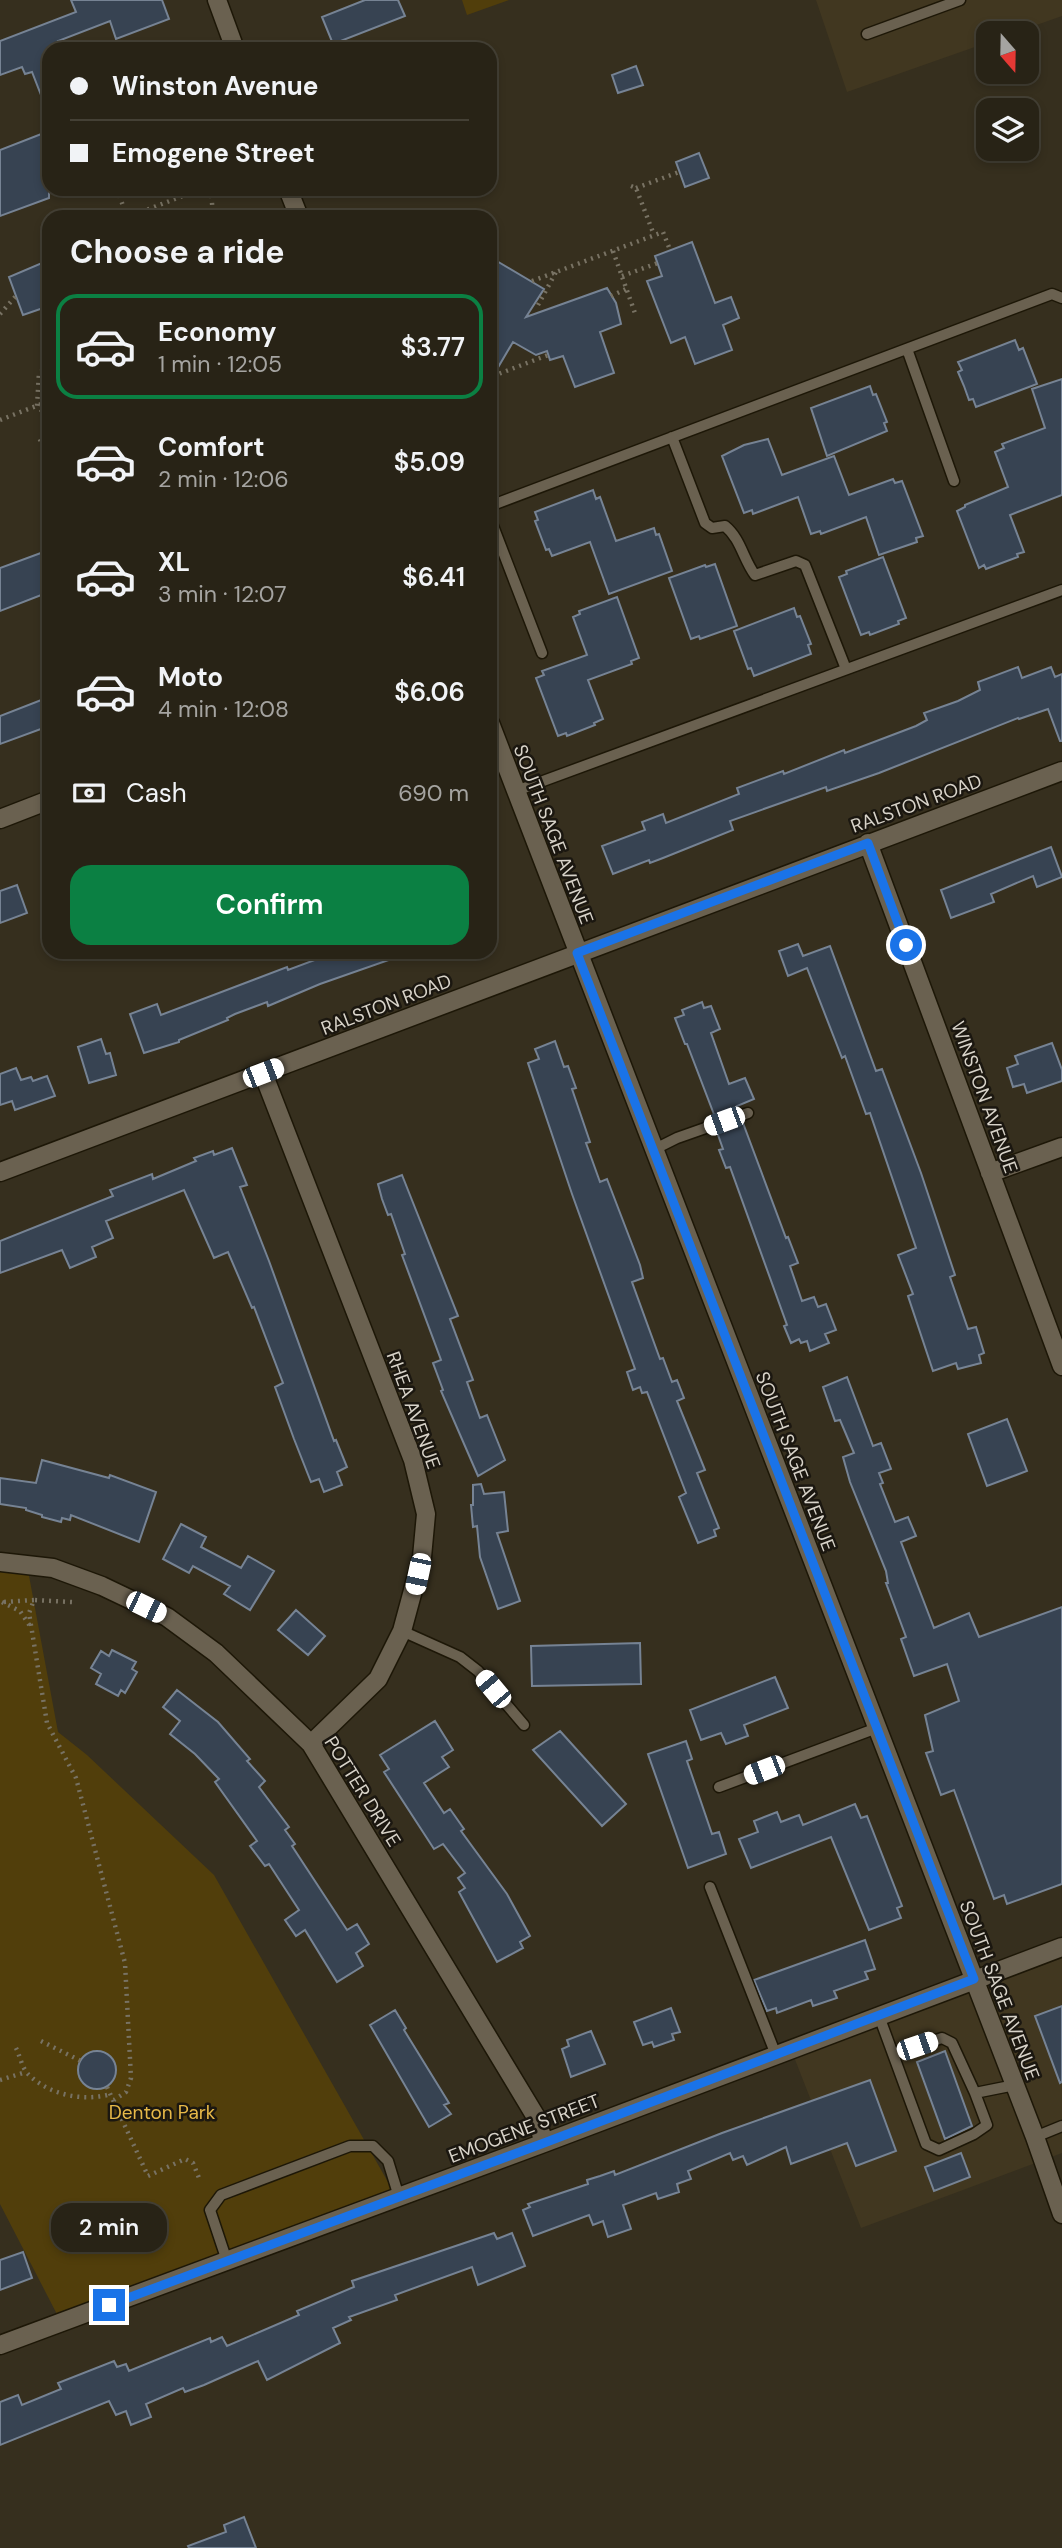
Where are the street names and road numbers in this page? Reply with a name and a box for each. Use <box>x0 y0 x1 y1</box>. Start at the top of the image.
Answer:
street label: SOUTH SAGE AVENUE <box>508 741 599 928</box>
street label: RALSTON ROAD <box>847 768 985 839</box>
street label: RALSTON ROAD <box>317 968 455 1041</box>
street label: WINSTON AVENUE <box>945 1018 1024 1177</box>
street label: RHEA AVENUE <box>381 1348 446 1472</box>
street label: SOUTH SAGE AVENUE <box>750 1368 841 1555</box>
street label: POTTER DRIVE <box>319 1731 406 1851</box>
street label: SOUTH SAGE AVENUE <box>954 1897 1045 2084</box>
street label: EMOGENE STREET <box>445 2088 604 2169</box>

